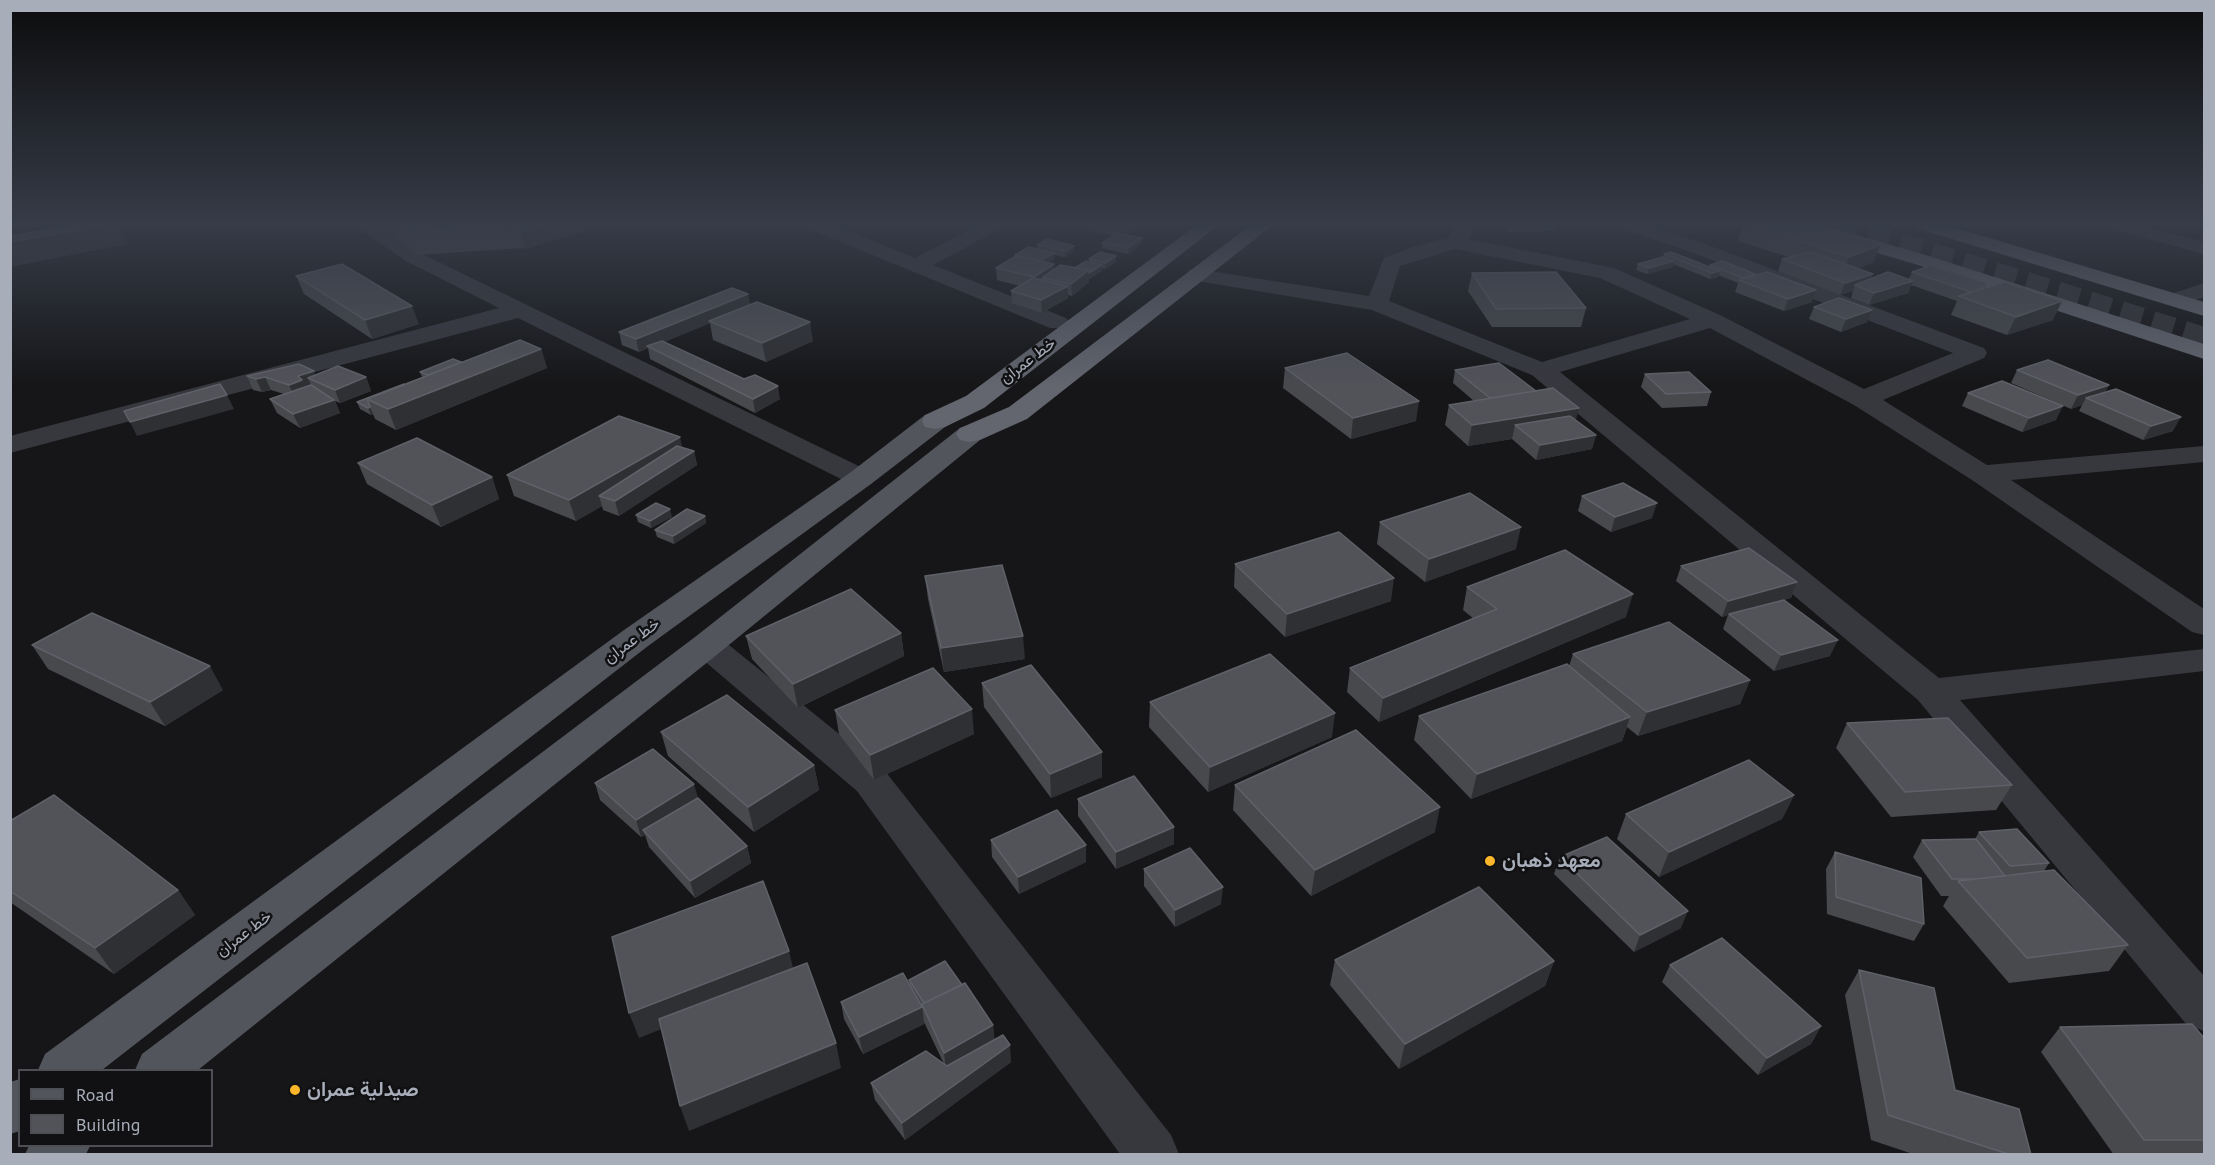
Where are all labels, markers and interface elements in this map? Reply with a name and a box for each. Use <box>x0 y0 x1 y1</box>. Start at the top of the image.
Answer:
street label: خط عمران <box>997 334 1059 388</box>
street label: خط عمران <box>600 614 664 668</box>
place label: معهد ذهبان <box>1502 849 1601 873</box>
marker: معهد ذهبان <box>1483 854 1497 868</box>
street label: خط عمران <box>213 907 275 961</box>
legend <box>18 1069 213 1147</box>
place label: صيدلية عمران <box>307 1078 419 1102</box>
text: Road <box>76 1083 114 1106</box>
marker: صيدلية عمران <box>288 1083 302 1097</box>
text: Building <box>76 1113 140 1136</box>

